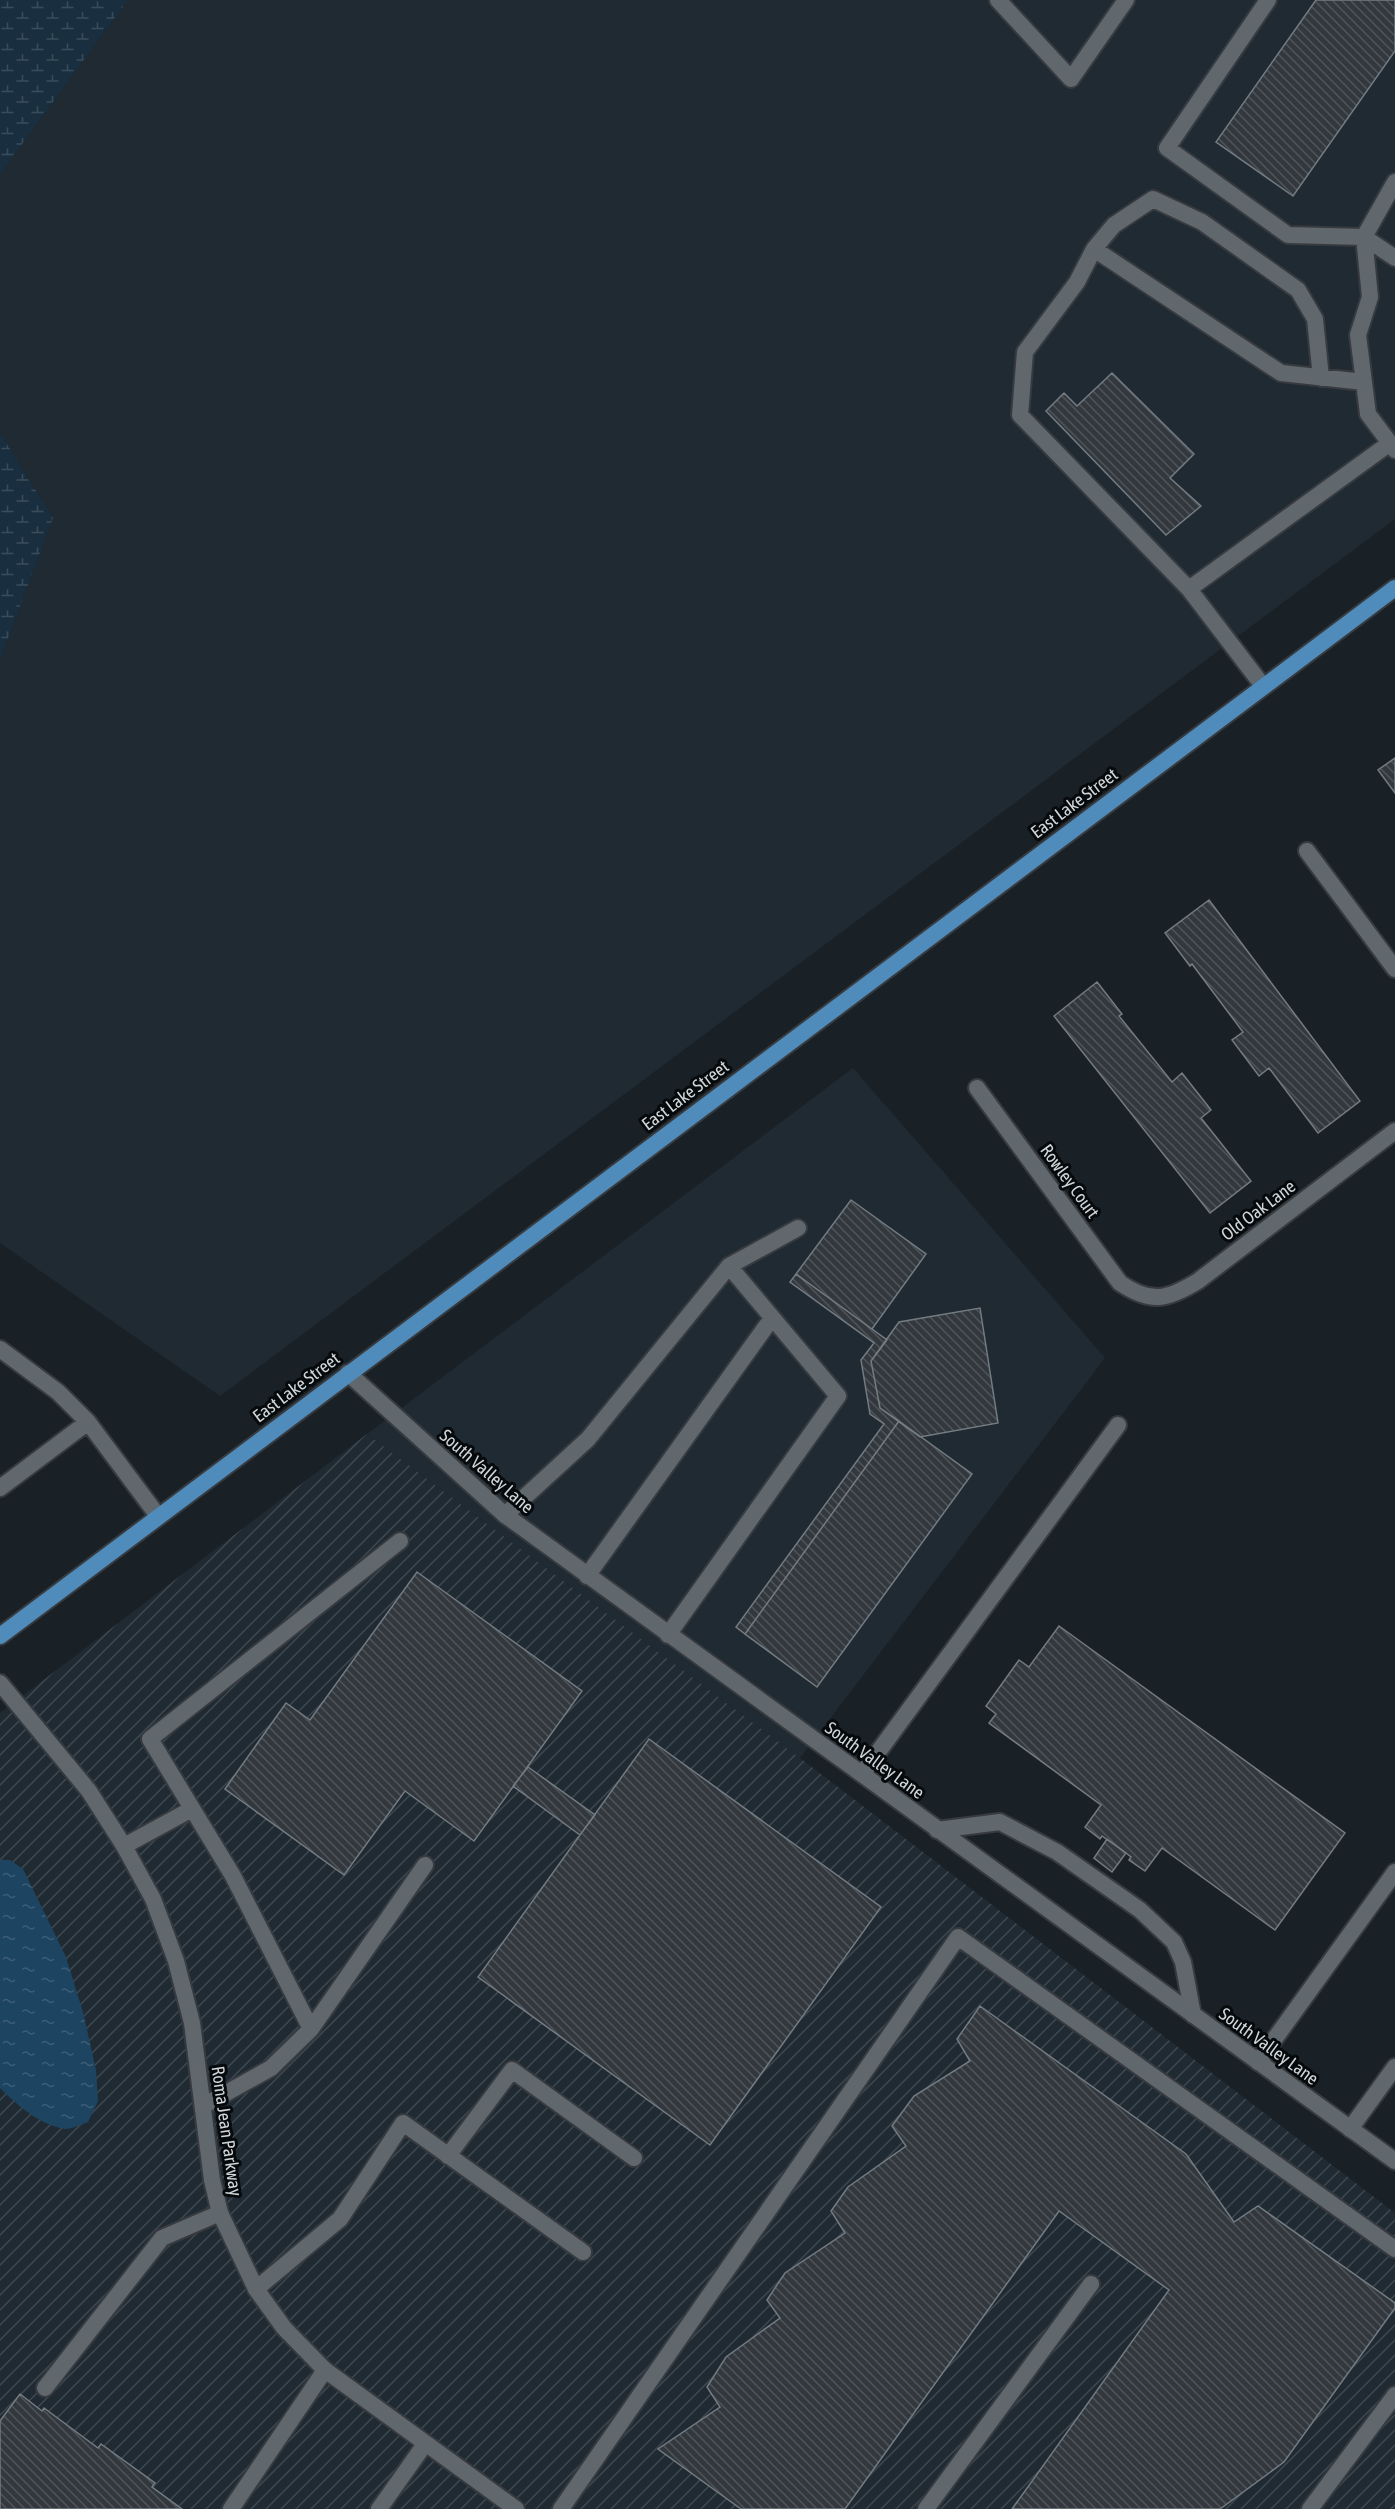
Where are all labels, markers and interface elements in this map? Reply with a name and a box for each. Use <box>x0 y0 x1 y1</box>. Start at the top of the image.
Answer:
street label: East Lake Street <box>1027 764 1121 842</box>
street label: East Lake Street <box>638 1056 732 1134</box>
street label: Rowley Court <box>1036 1140 1104 1222</box>
street label: Old Oak Lane <box>1217 1175 1299 1245</box>
street label: East Lake Street <box>249 1348 343 1426</box>
street label: South Valley Lane <box>436 1425 538 1517</box>
street label: South Valley Lane <box>821 1717 929 1803</box>
street label: South Valley Lane <box>1215 2003 1323 2089</box>
street label: Roma Jean Parkway <box>207 2065 247 2197</box>

